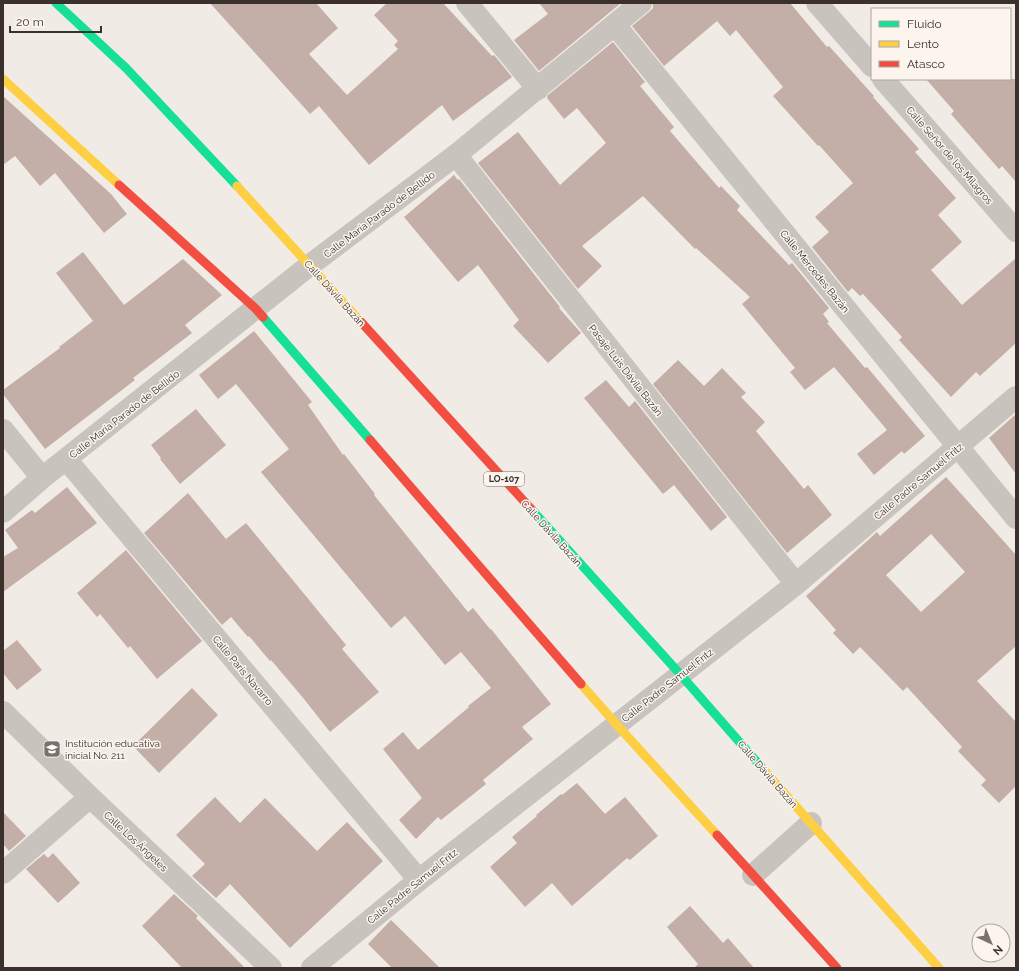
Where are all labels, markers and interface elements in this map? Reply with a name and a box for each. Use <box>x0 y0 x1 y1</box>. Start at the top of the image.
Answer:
scale bar <box>10 8 101 34</box>
legend <box>871 8 1011 80</box>
text: 20 m <box>16 15 44 29</box>
text: Fluido <box>907 17 942 31</box>
text: Lento <box>907 37 939 51</box>
text: Atasco <box>907 57 945 71</box>
street label: Calle Señor de los Milagros <box>904 104 995 207</box>
street label: Calle María Parado de Bellido <box>322 169 437 260</box>
street label: Calle Mercedes Bazán <box>778 228 851 315</box>
street label: Calle Dávila Bazán <box>302 258 367 329</box>
street label: Pasaje Luis Dávila Bazán <box>587 322 665 418</box>
street label: Calle María Parado de Bellido <box>67 368 181 461</box>
street label: Calle Padre Samuel Fritz <box>872 441 965 522</box>
road number: LO-107 <box>484 472 524 486</box>
street label: Calle Dávila Bazán <box>519 498 584 569</box>
street label: Calle Paris Navarro <box>210 633 275 707</box>
street label: Calle Padre Samuel Fritz <box>620 646 715 724</box>
place label: Institución educativa inicial No. 211 <box>65 738 160 761</box>
school or university icon: Institución educativa inicial No. 211 <box>42 739 62 759</box>
street label: Calle Dávila Bazán <box>736 739 800 810</box>
street label: Calle Los Ángeles <box>102 809 170 874</box>
street label: Calle Padre Samuel Fritz <box>365 847 460 926</box>
north arrow <box>971 923 1011 963</box>
text: N <box>990 942 1005 957</box>

